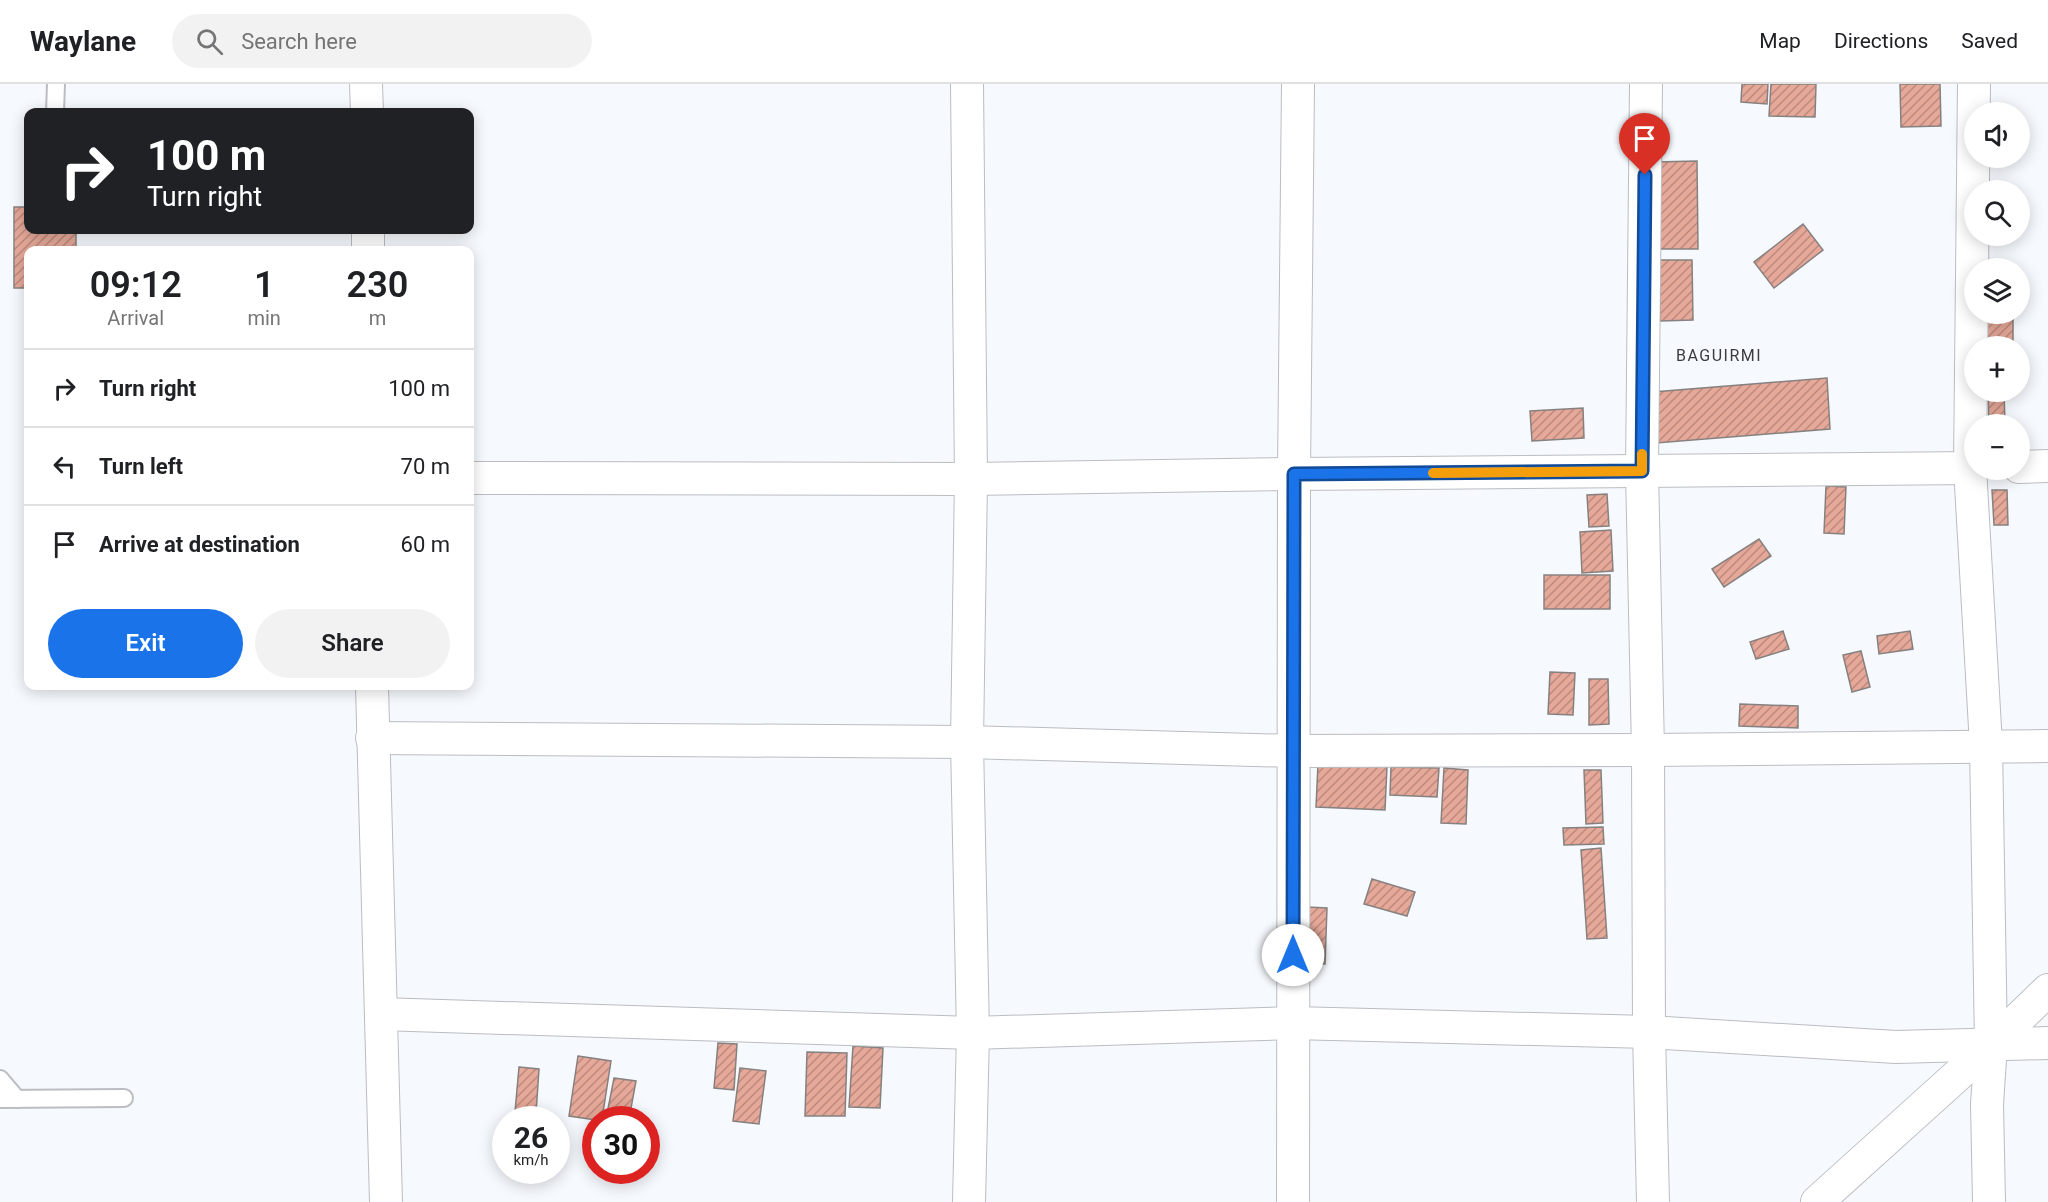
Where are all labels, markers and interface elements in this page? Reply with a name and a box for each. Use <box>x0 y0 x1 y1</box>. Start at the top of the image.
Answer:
search box <box>172 14 592 68</box>
text: Waylane <box>30 25 136 58</box>
icon: search <box>193 25 226 58</box>
text: Search here <box>241 29 357 54</box>
text: Map <box>1759 29 1801 53</box>
text: Directions <box>1834 29 1928 53</box>
text: Saved <box>1961 29 2018 53</box>
map controls <box>1964 102 2030 480</box>
button: sound <box>1964 102 2030 168</box>
pin <box>1619 113 1670 175</box>
icon: arrive <box>1628 122 1661 155</box>
text: 100 m <box>147 131 266 180</box>
icon: right <box>48 132 126 210</box>
button: search <box>1964 180 2030 246</box>
text: Turn right <box>147 181 262 213</box>
button: layers <box>1964 258 2030 324</box>
text: 09:12 <box>90 264 182 306</box>
text: 1 <box>254 264 274 306</box>
text: 230 <box>347 264 408 306</box>
text: Arrival <box>107 306 164 330</box>
text: min <box>247 306 281 330</box>
text: m <box>369 306 386 330</box>
button: + <box>1964 336 2030 402</box>
district label: BAGUIRMI <box>1676 346 1762 365</box>
icon: right <box>48 372 81 405</box>
text: Turn right <box>99 376 196 401</box>
text: 100 m <box>388 376 450 401</box>
button: − <box>1964 414 2030 480</box>
icon: left <box>48 450 81 483</box>
text: Turn left <box>99 454 183 479</box>
text: 70 m <box>401 454 450 479</box>
icon: arrive <box>48 528 81 561</box>
text: Arrive at destination <box>99 532 300 557</box>
text: 60 m <box>401 532 450 557</box>
button: Exit <box>48 609 243 678</box>
button: Share <box>255 609 450 678</box>
position arrow <box>1261 923 1325 987</box>
speed limit sign: 30 <box>582 1106 660 1184</box>
text: 26 <box>514 1120 548 1155</box>
text: km/h <box>513 1151 549 1169</box>

